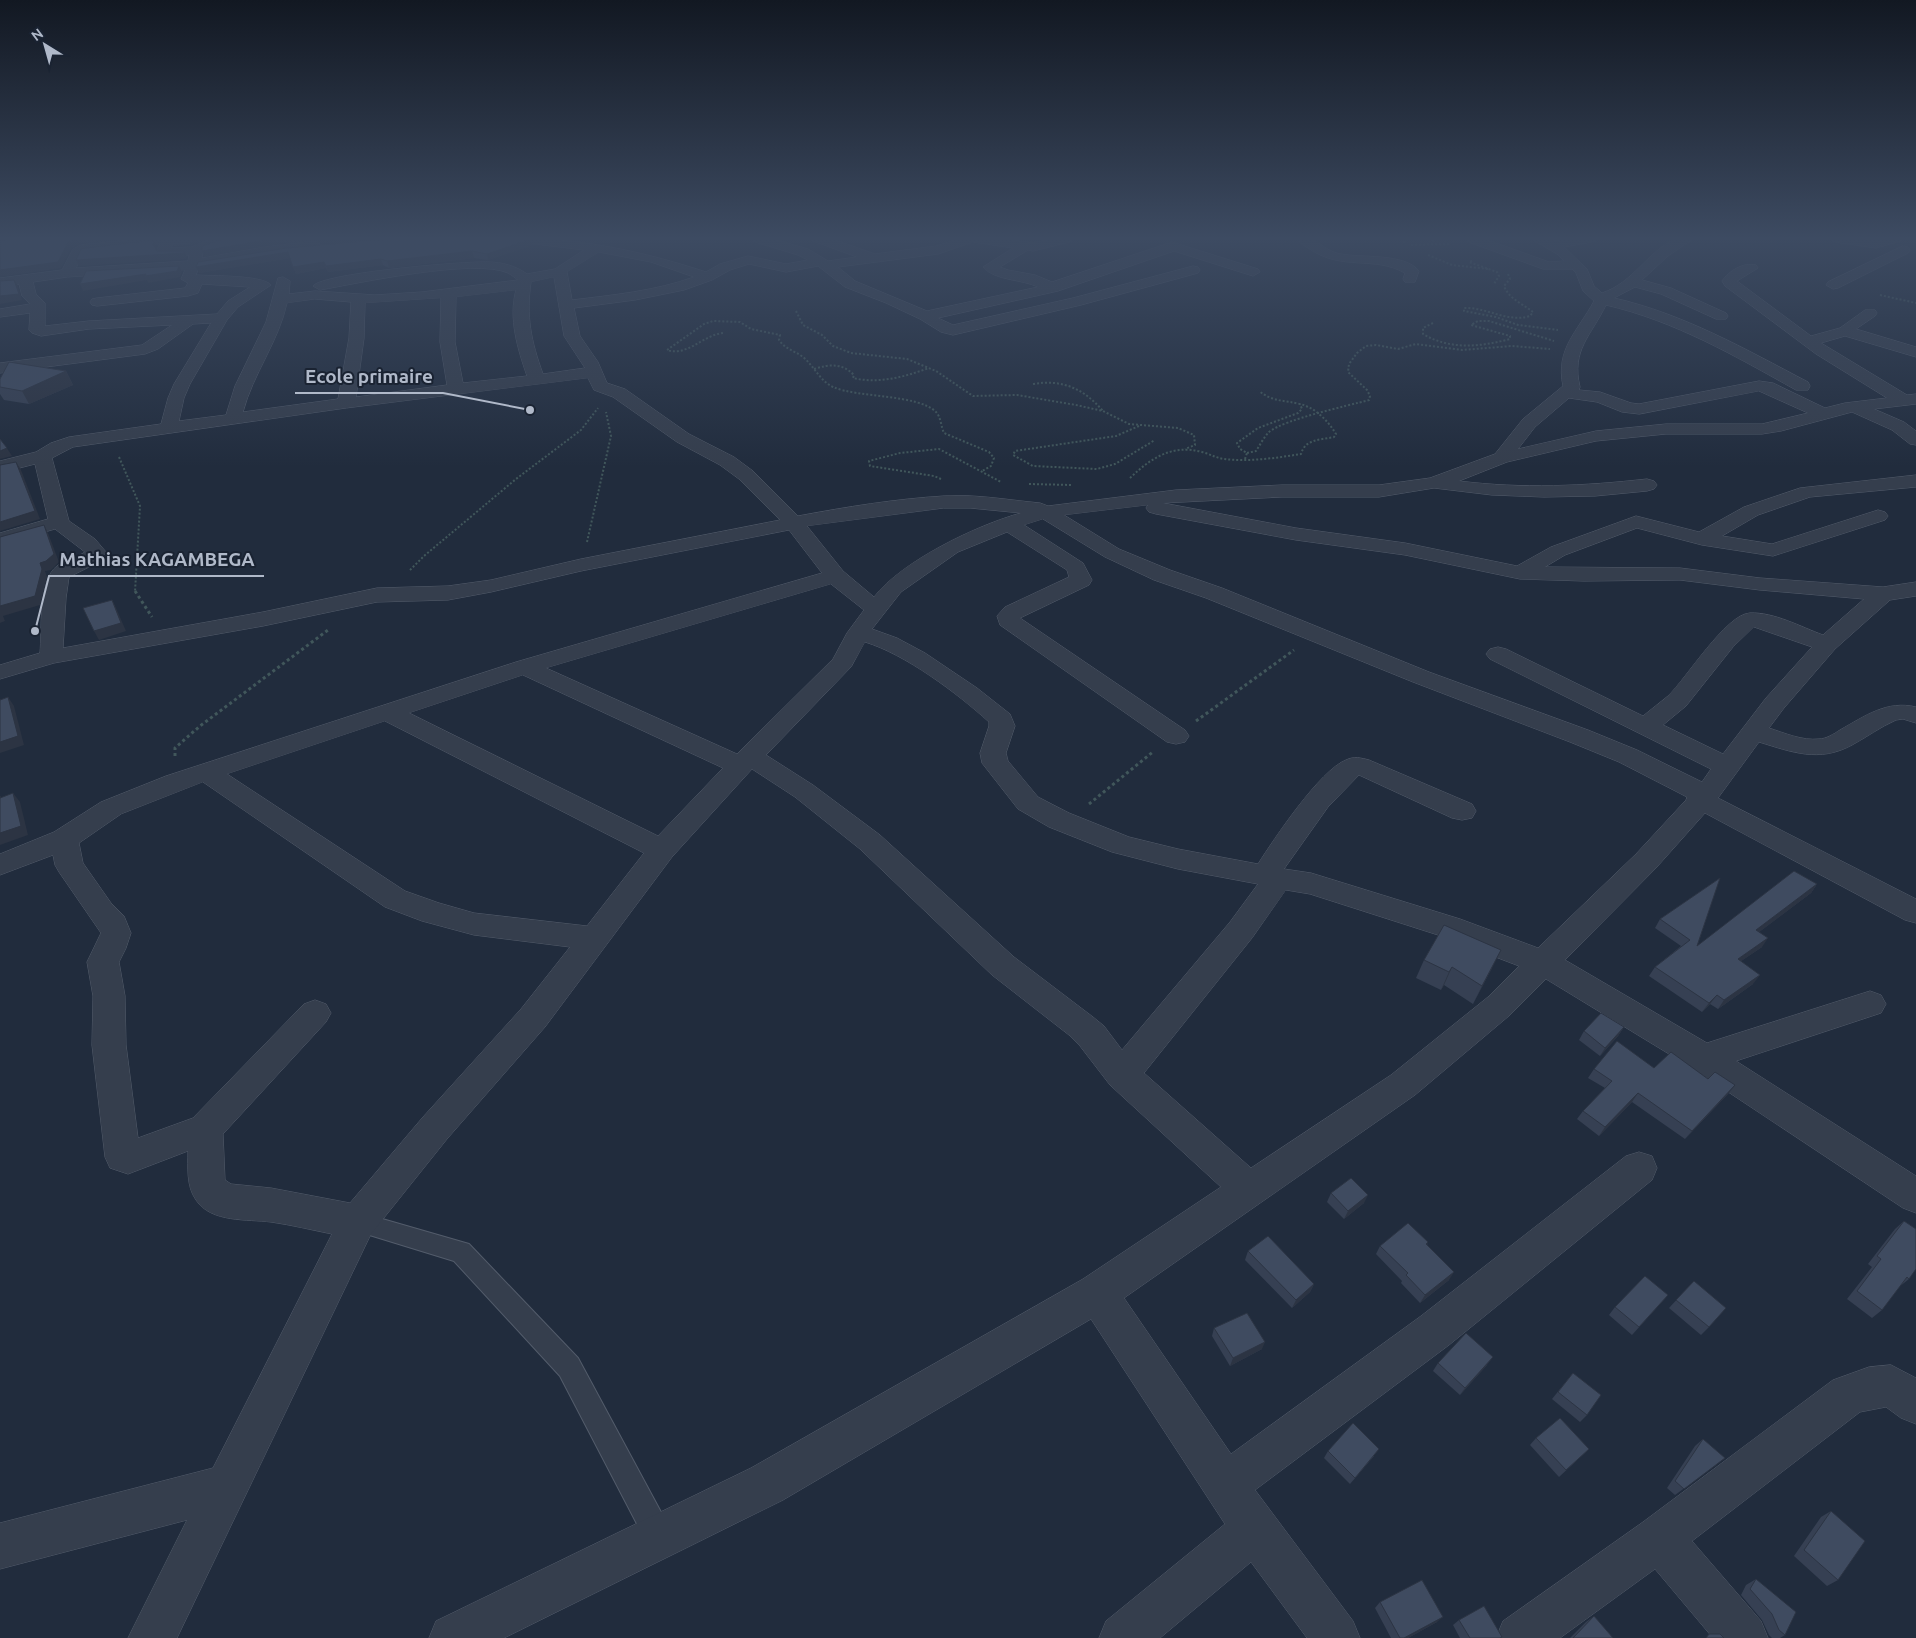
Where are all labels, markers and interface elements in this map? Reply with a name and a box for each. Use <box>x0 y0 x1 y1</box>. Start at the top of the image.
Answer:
north arrow <box>20 20 70 70</box>
text: N <box>28 25 46 44</box>
callout: Ecole primaire <box>295 359 443 393</box>
text: Ecole primaire <box>305 365 433 387</box>
callout: Mathias KAGAMBEGA <box>49 542 264 576</box>
text: Mathias KAGAMBEGA <box>59 548 255 570</box>

